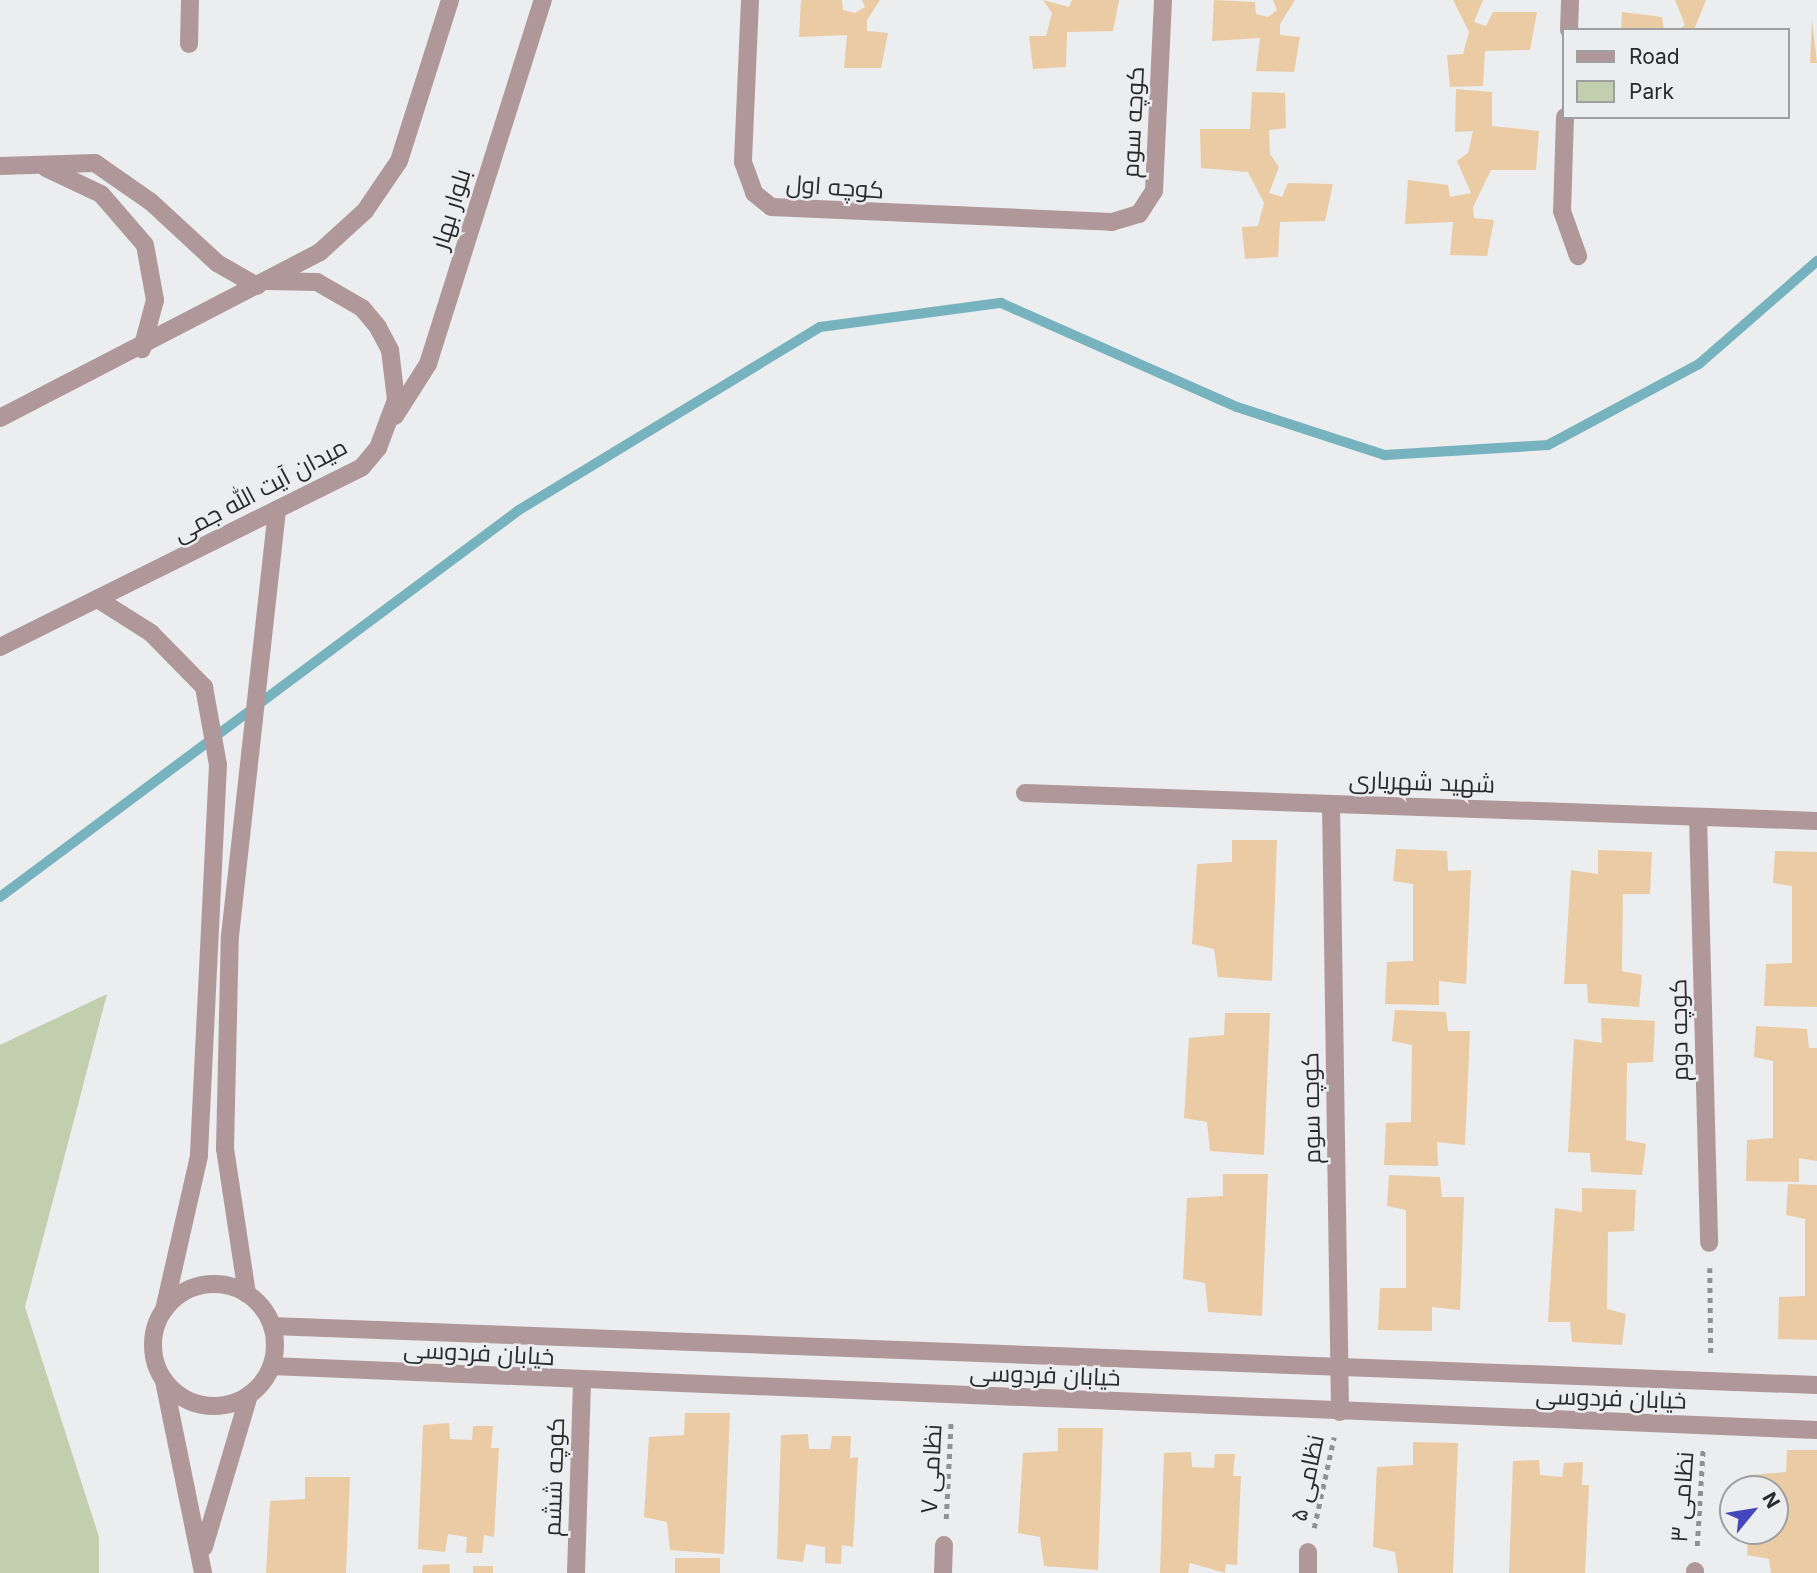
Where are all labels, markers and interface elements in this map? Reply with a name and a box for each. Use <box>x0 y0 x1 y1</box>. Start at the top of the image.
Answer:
legend <box>1562 28 1789 119</box>
text: Road <box>1629 44 1680 69</box>
street label: کوچه سوم <box>1116 66 1150 178</box>
text: Park <box>1629 79 1674 104</box>
street label: بلوار بهار <box>425 165 477 253</box>
street label: کوچه اول <box>785 169 885 205</box>
street label: میدان آیت الله جمی <box>168 432 352 548</box>
street label: شهید شهریاری <box>1348 765 1496 799</box>
street label: کوچه دوم <box>1664 979 1694 1081</box>
street label: کوچه سوم <box>1296 1052 1326 1164</box>
street label: خیابان فردوسی <box>403 1335 555 1371</box>
street label: خیابان فردوسی <box>969 1358 1121 1392</box>
street label: خیابان فردوسی <box>1535 1381 1687 1415</box>
street label: کوچه ششم <box>538 1417 570 1537</box>
street label: نظامی ۷ <box>914 1423 948 1515</box>
street label: نظامی ۵ <box>1284 1432 1330 1524</box>
street label: نظامی ۳ <box>1664 1451 1700 1543</box>
north arrow <box>1719 1475 1789 1545</box>
text: N <box>1757 1488 1784 1512</box>

